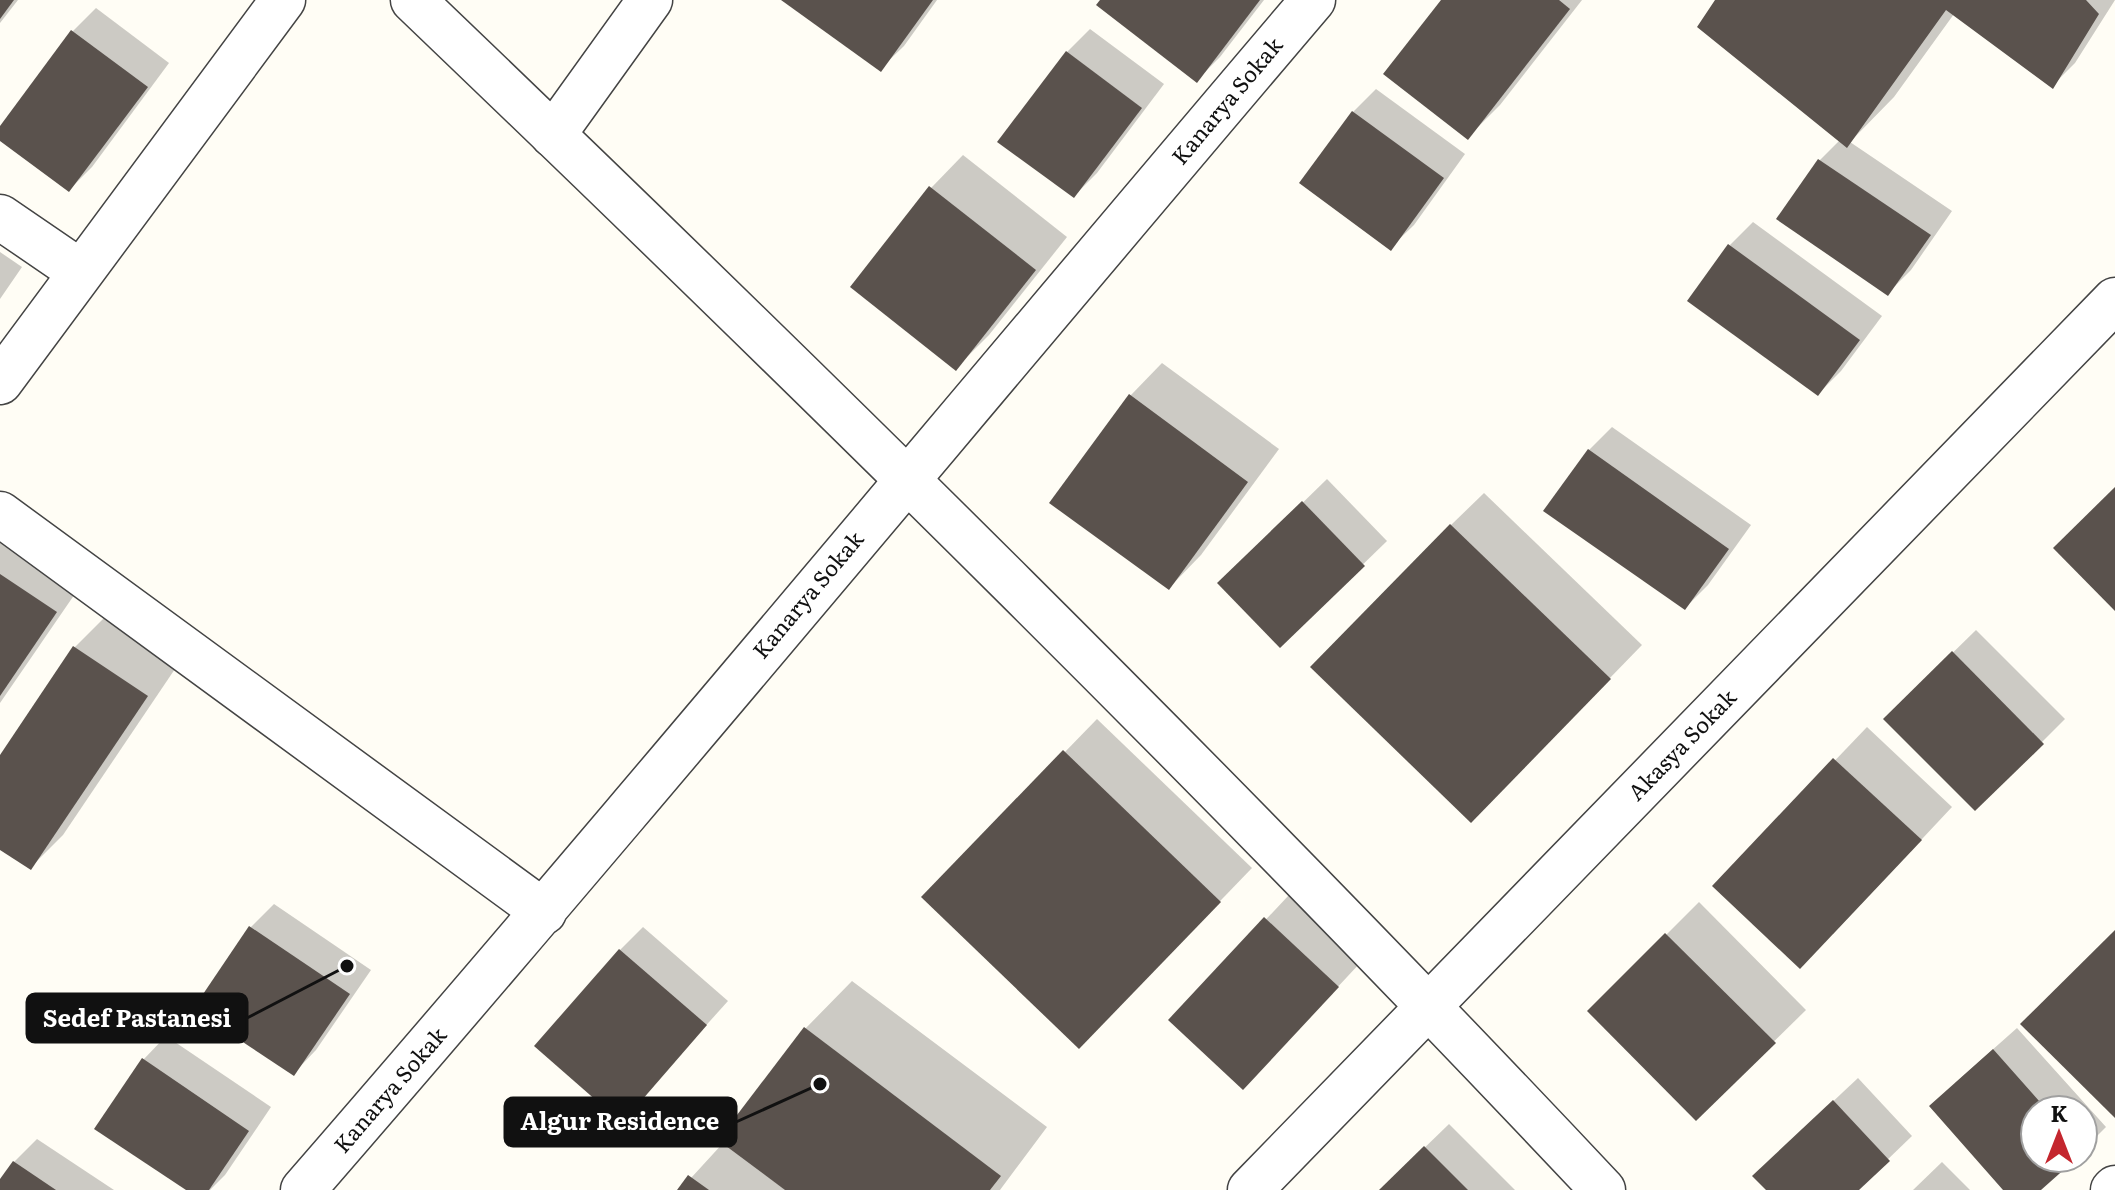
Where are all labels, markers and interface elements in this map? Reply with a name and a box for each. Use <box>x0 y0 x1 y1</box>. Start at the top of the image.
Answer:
street label: Kanarya Sokak <box>1163 29 1289 171</box>
street label: Kanarya Sokak <box>744 523 870 665</box>
street label: Akasya Sokak <box>1619 680 1743 807</box>
callout: Sedef Pastanesi <box>27 994 247 1042</box>
text: Sedef Pastanesi <box>43 999 231 1034</box>
street label: Kanarya Sokak <box>325 1018 453 1159</box>
north arrow <box>2019 1094 2099 1174</box>
text: K <box>2050 1096 2068 1129</box>
callout: Algur Residence <box>505 1098 736 1146</box>
text: Algur Residence <box>521 1102 719 1137</box>

